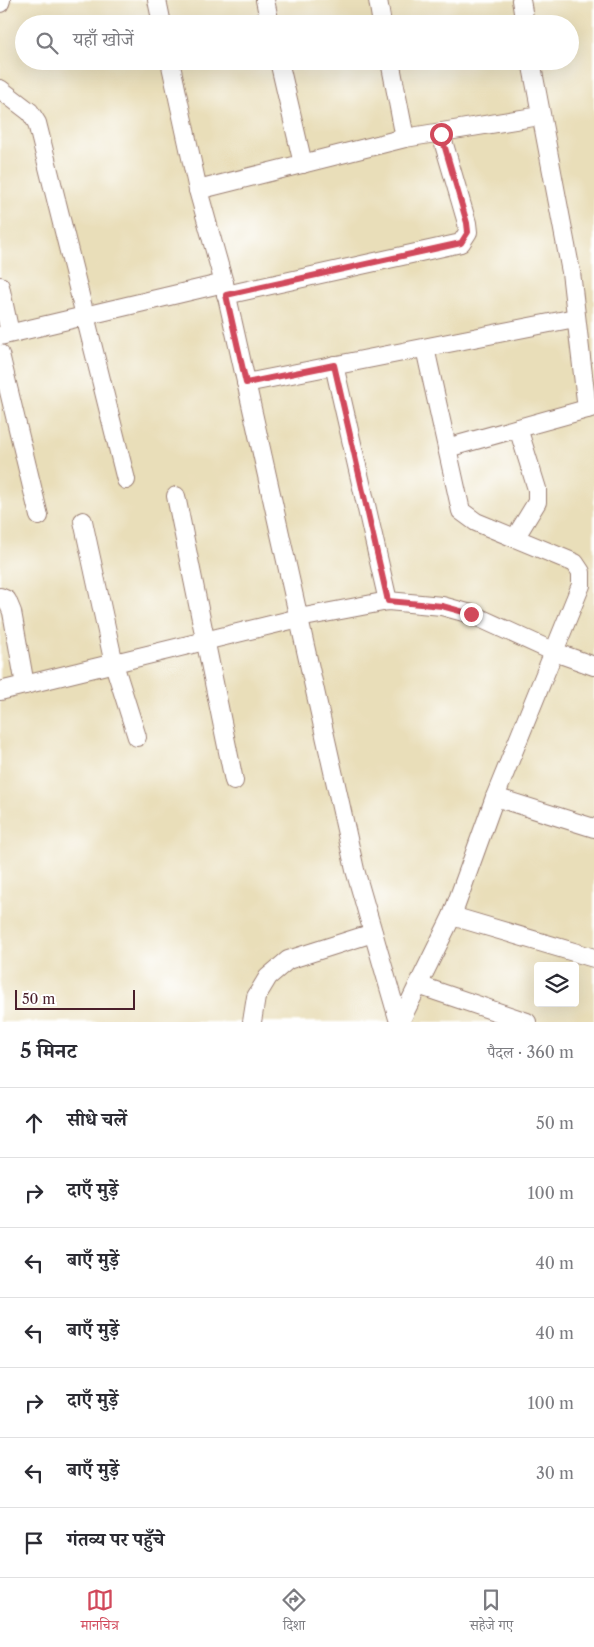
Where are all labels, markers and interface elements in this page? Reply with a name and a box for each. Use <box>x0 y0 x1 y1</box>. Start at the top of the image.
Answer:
search box <box>15 15 579 70</box>
text: यहाँ खोजें <box>73 28 134 51</box>
icon: search <box>33 29 61 57</box>
route start <box>430 123 453 146</box>
route end <box>460 603 483 626</box>
map controls <box>534 962 579 1007</box>
button: layers <box>534 962 579 1007</box>
scale bar <box>15 987 135 1010</box>
text: 50 m <box>22 990 55 1008</box>
text: 5 मिनट <box>20 1038 77 1063</box>
text: पैदल · 360 m <box>487 1042 574 1062</box>
text: सीधे चलें <box>67 1108 127 1131</box>
icon: ahead <box>20 1109 48 1137</box>
text: 50 m <box>536 1113 574 1133</box>
text: दाएँ मुड़ें <box>67 1178 118 1201</box>
icon: right <box>20 1179 48 1207</box>
text: 100 m <box>528 1183 574 1203</box>
text: बाएँ मुड़ें <box>67 1248 119 1271</box>
icon: left <box>20 1249 48 1277</box>
text: 40 m <box>535 1253 574 1273</box>
text: बाएँ मुड़ें <box>67 1318 119 1341</box>
icon: left <box>20 1319 48 1347</box>
text: 40 m <box>535 1323 574 1343</box>
text: दाएँ मुड़ें <box>67 1388 118 1411</box>
icon: right <box>20 1389 48 1417</box>
text: 100 m <box>528 1393 574 1413</box>
text: बाएँ मुड़ें <box>67 1458 119 1481</box>
icon: left <box>20 1459 48 1487</box>
text: 30 m <box>536 1463 574 1483</box>
text: गंतव्य पर पहुँचे <box>67 1528 164 1551</box>
icon: arrive <box>20 1529 48 1557</box>
tab: मानचित्र <box>81 1586 119 1639</box>
tab: दिशा <box>280 1586 308 1639</box>
tab: सहेजे गए <box>470 1586 513 1639</box>

